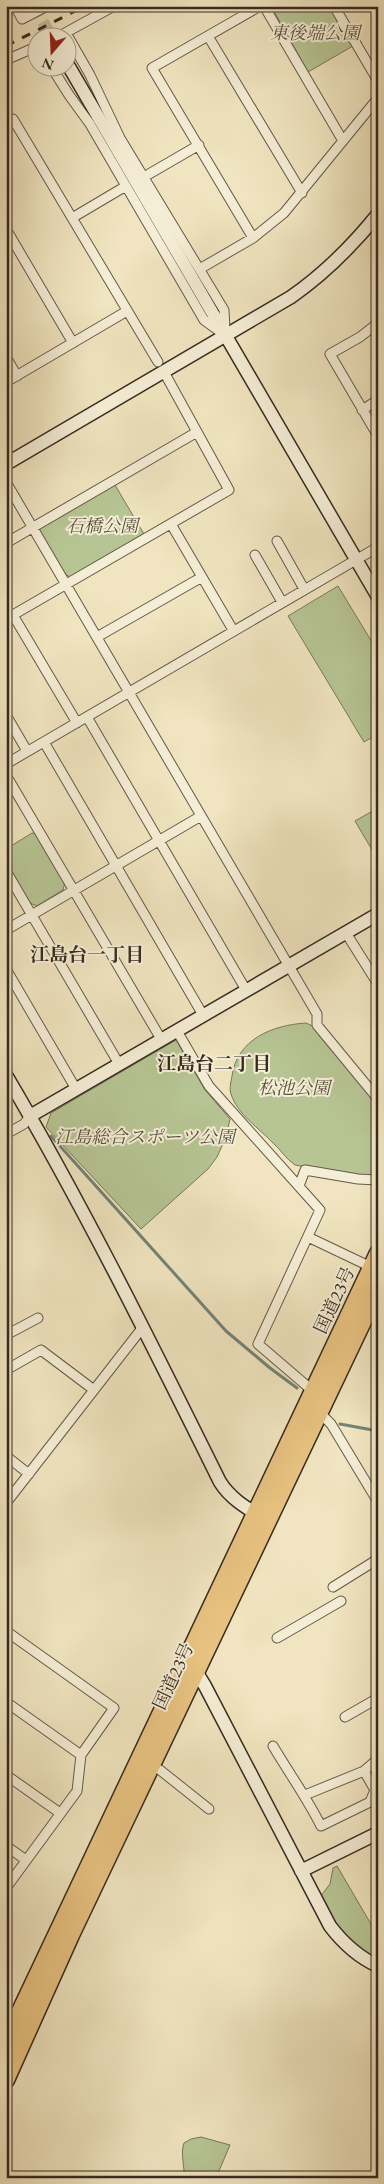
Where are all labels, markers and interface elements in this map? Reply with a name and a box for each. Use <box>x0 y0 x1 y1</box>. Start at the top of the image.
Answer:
park label: 東後端公園 <box>270 21 363 44</box>
north arrow <box>28 28 78 78</box>
text: N <box>39 54 56 75</box>
park label: 石橋公園 <box>66 514 141 537</box>
district label: 江島台一丁目 <box>30 942 144 967</box>
district label: 江島台二丁目 <box>157 1051 271 1076</box>
park label: 松池公園 <box>258 1076 333 1099</box>
park label: 江島総合スポーツ公園 <box>55 1125 238 1148</box>
street label: 国道23号 <box>309 1263 359 1337</box>
street label: 国道23号 <box>148 1639 198 1713</box>

